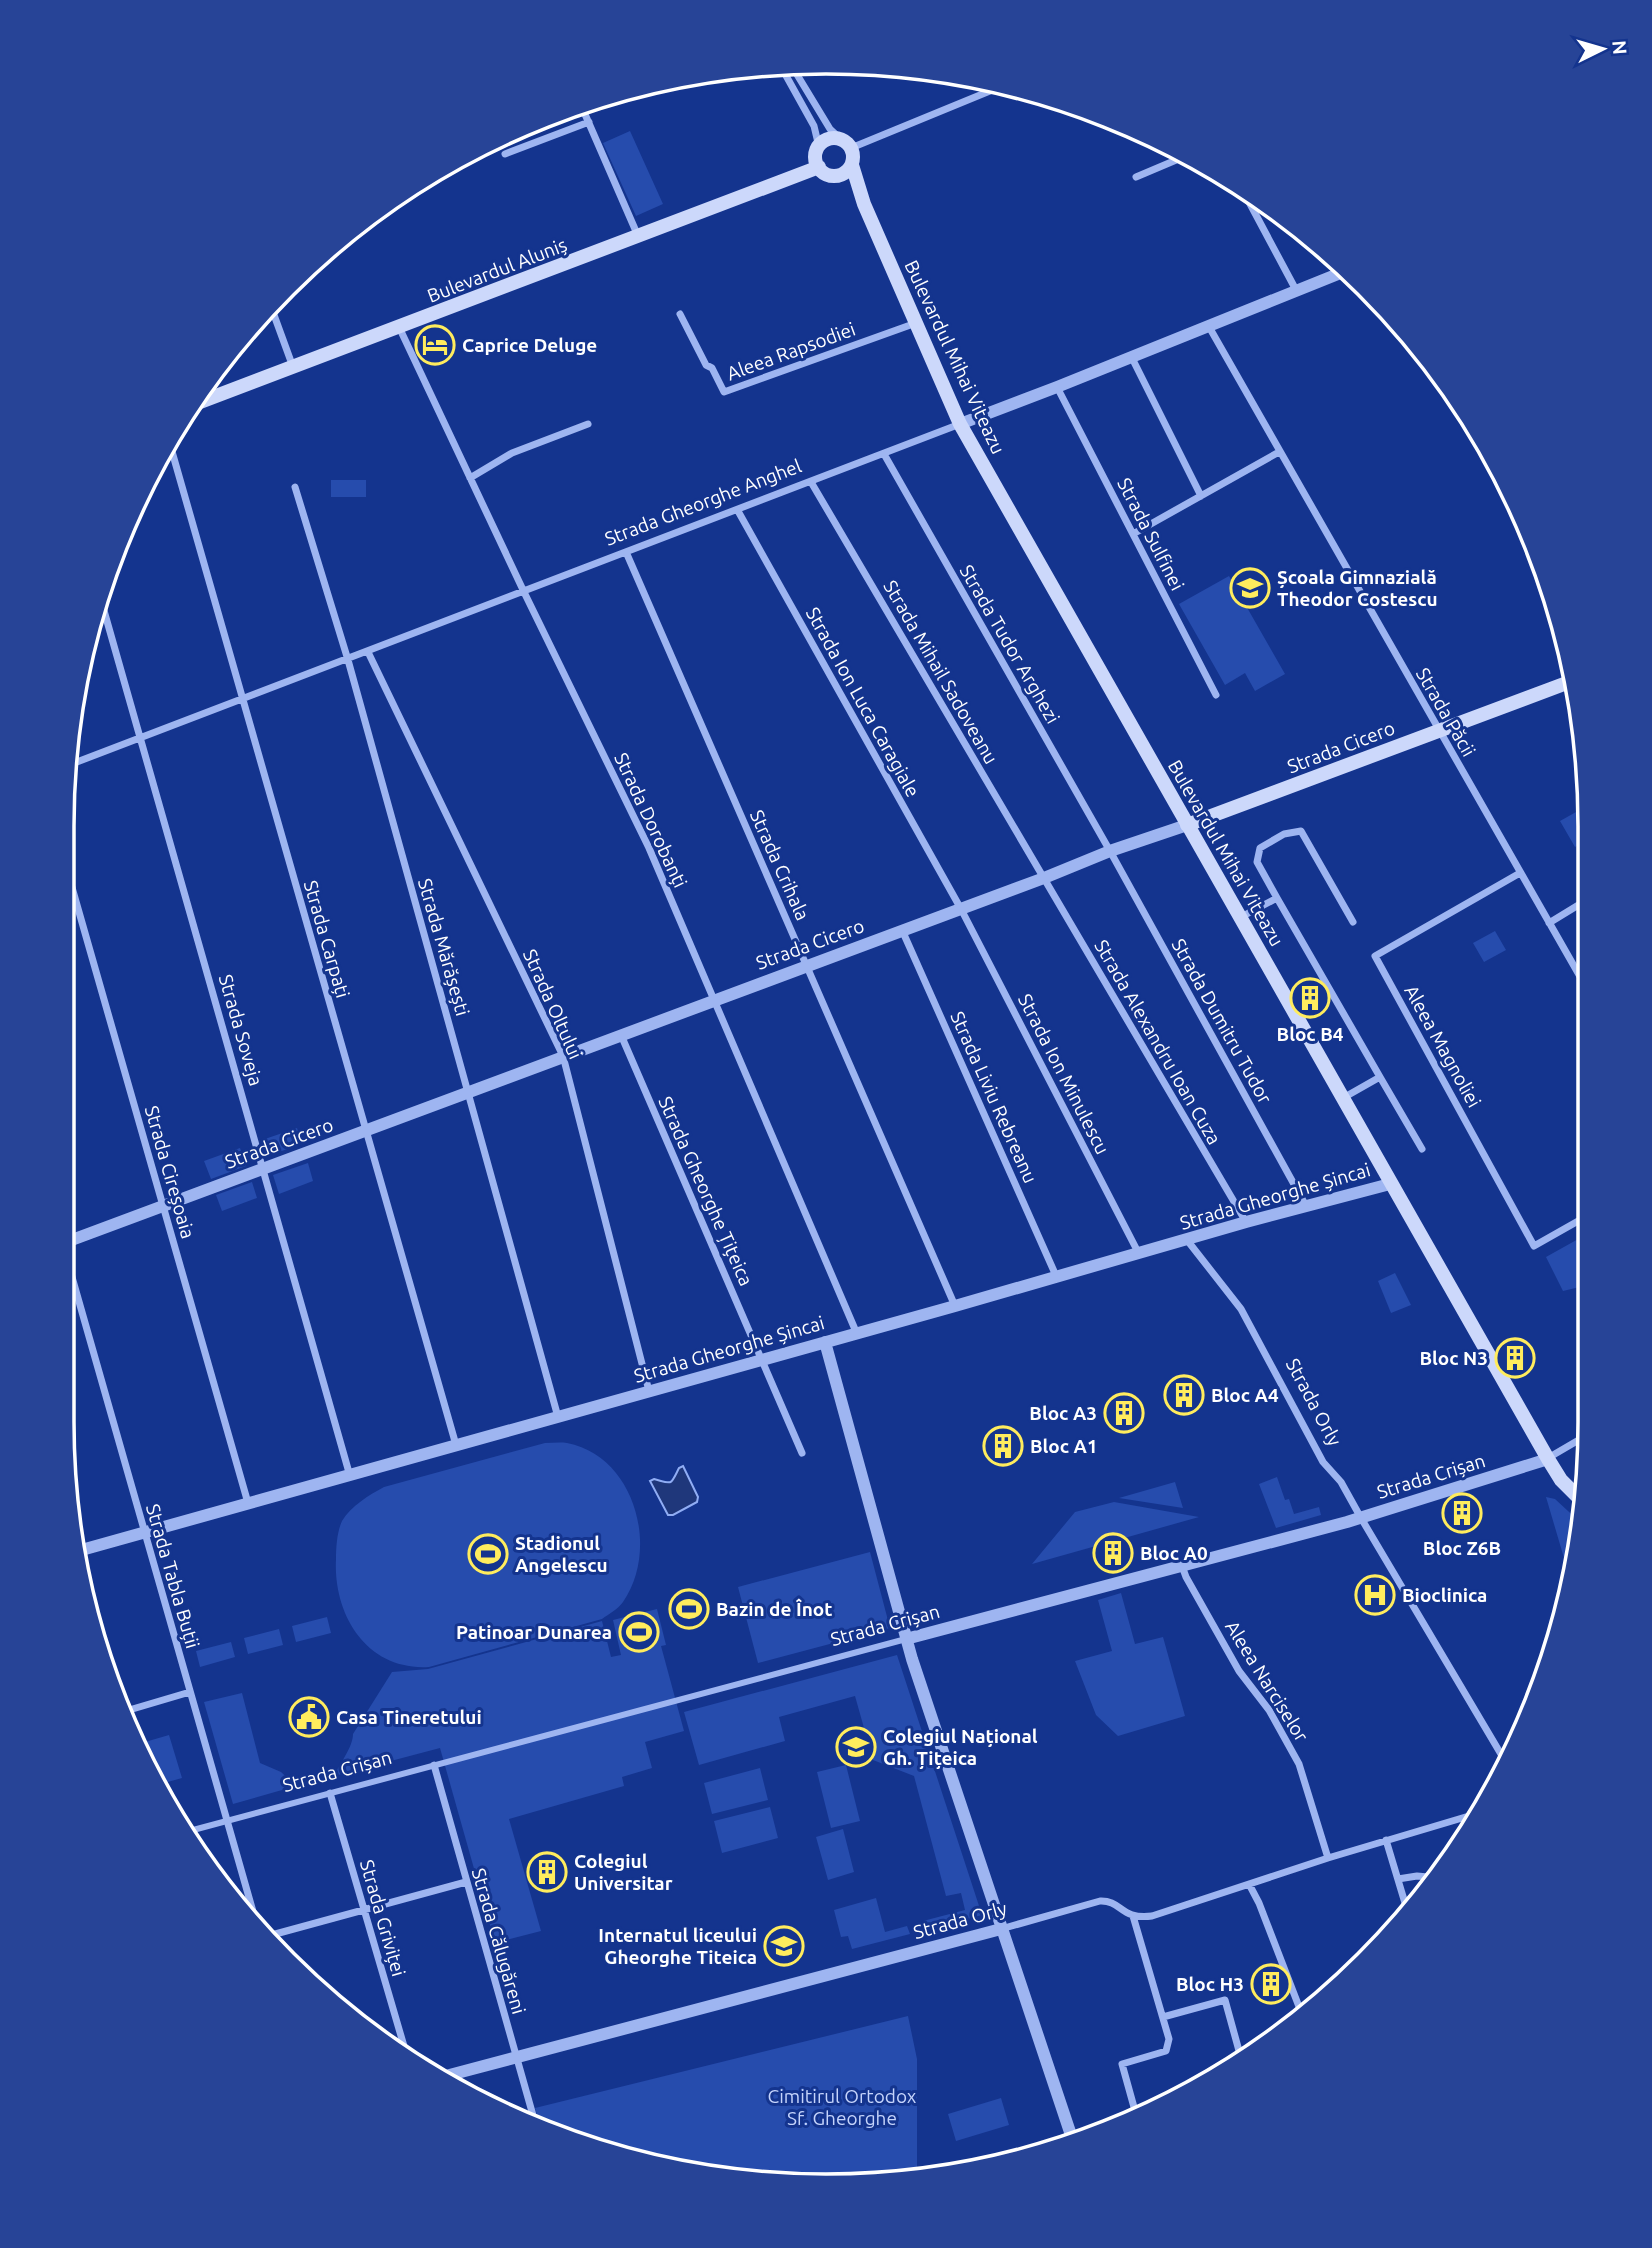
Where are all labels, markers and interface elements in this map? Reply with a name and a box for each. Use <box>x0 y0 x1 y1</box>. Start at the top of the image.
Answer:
north arrow <box>1568 14 1638 84</box>
text: N <box>1608 39 1632 56</box>
street label: Bulevardul Aluniș <box>424 233 570 307</box>
street label: Bulevardul Mihai Viteazu <box>900 257 1010 457</box>
street label: Aleea Rapsodiei <box>724 318 858 384</box>
hotel icon: Caprice Deluge <box>414 324 456 366</box>
place label: Caprice Deluge <box>462 334 597 356</box>
street label: Strada Gheorghe Anghel <box>602 454 804 550</box>
street label: Strada Sulfinei <box>1113 474 1189 594</box>
street label: Strada Tudor Arghezi <box>956 561 1064 727</box>
place label: Școala Gimnazială Theodor Costescu <box>1277 566 1438 610</box>
school or university icon: Școala Gimnazială Theodor Costescu <box>1229 567 1271 609</box>
street label: Strada Mihail Sadoveanu <box>879 576 1003 768</box>
street label: Strada Ion Luca Caragiale <box>802 603 924 801</box>
street label: Strada Păcii <box>1412 664 1480 760</box>
street label: Strada Cicero <box>1284 716 1398 778</box>
street label: Strada Dorobanți <box>610 749 692 891</box>
street label: Bulevardul Mihai Viteazu <box>1164 756 1288 950</box>
street label: Strada Crihala <box>746 806 814 924</box>
street label: Strada Mărășești <box>414 876 474 1018</box>
street label: Strada Carpați <box>300 878 354 1000</box>
street label: Strada Cicero <box>753 914 867 974</box>
street label: Strada Dumitru Tudor <box>1168 935 1276 1107</box>
street label: Strada Alexandru Ioan Cuza <box>1090 936 1226 1148</box>
street label: Strada Oltului <box>519 946 587 1062</box>
street label: Strada Soveja <box>215 972 267 1088</box>
building icon: Bloc B4 <box>1289 977 1331 1019</box>
street label: Aleea Magnoliei <box>1400 981 1486 1111</box>
street label: Strada Ion Minulescu <box>1014 990 1114 1158</box>
street label: Strada Liviu Rebreanu <box>946 1008 1042 1186</box>
place label: Bloc B4 <box>1277 1023 1344 1045</box>
street label: Strada Gheorghe Țițeica <box>654 1093 758 1289</box>
street label: Strada Cireșoaia <box>141 1103 199 1241</box>
street label: Strada Cicero <box>222 1113 336 1173</box>
street label: Strada Gheorghe Șincai <box>1177 1158 1373 1234</box>
street label: Strada Gheorghe Șincai <box>631 1311 827 1387</box>
building icon: Bloc N3 <box>1494 1337 1536 1379</box>
place label: Bloc N3 <box>1419 1347 1488 1369</box>
street label: Strada Orly <box>1282 1355 1346 1449</box>
building icon: Bloc A4 <box>1163 1374 1205 1416</box>
place label: Bloc A4 <box>1211 1384 1279 1406</box>
building icon: Bloc A3 <box>1103 1392 1145 1434</box>
place label: Bloc A3 <box>1029 1402 1097 1424</box>
building icon: Bloc A1 <box>982 1425 1024 1467</box>
place label: Bloc A1 <box>1030 1435 1098 1457</box>
street label: Strada Crișan <box>1374 1449 1488 1503</box>
building icon: Bloc Z6B <box>1441 1492 1483 1534</box>
street label: Strada Tabla Buții <box>142 1501 204 1651</box>
place label: Stadionul Angelescu <box>515 1532 608 1576</box>
building icon: Bloc A0 <box>1092 1532 1134 1574</box>
sports icon: Stadionul Angelescu <box>467 1533 509 1575</box>
place label: Bloc Z6B <box>1423 1537 1501 1559</box>
place label: Bloc A0 <box>1140 1542 1208 1564</box>
hospital icon: Bioclinica <box>1354 1574 1396 1616</box>
place label: Bioclinica <box>1402 1584 1487 1606</box>
sports icon: Bazin de Înot <box>668 1588 710 1630</box>
place label: Bazin de Înot <box>716 1598 832 1620</box>
street label: Strada Crișan <box>828 1600 942 1650</box>
sports icon: Patinoar Dunarea <box>618 1611 660 1653</box>
street label: Aleea Narciselor <box>1221 1616 1313 1746</box>
place label: Patinoar Dunarea <box>456 1621 612 1643</box>
public building icon: Casa Tineretului <box>288 1696 330 1738</box>
place label: Casa Tineretului <box>336 1706 482 1728</box>
place label: Colegiul Național Gh. Țițeica <box>883 1725 1038 1769</box>
school or university icon: Colegiul Național Gh. Țițeica <box>835 1726 877 1768</box>
street label: Strada Crișan <box>280 1746 394 1796</box>
place label: Colegiul Universitar <box>574 1850 673 1894</box>
building icon: Colegiul Universitar <box>526 1851 568 1893</box>
street label: Strada Griviței <box>356 1857 410 1979</box>
street label: Strada Călugăreni <box>468 1866 530 2016</box>
street label: Strada Orly <box>911 1897 1009 1943</box>
place label: Internatul liceului Gheorghe Titeica <box>598 1924 757 1968</box>
school or university icon: Internatul liceului Gheorghe Titeica <box>763 1925 805 1967</box>
building icon: Bloc H3 <box>1250 1963 1292 2005</box>
place label: Bloc H3 <box>1176 1973 1244 1995</box>
park label: Cimitirul Ortodox Sf. Gheorghe <box>768 2085 917 2129</box>

